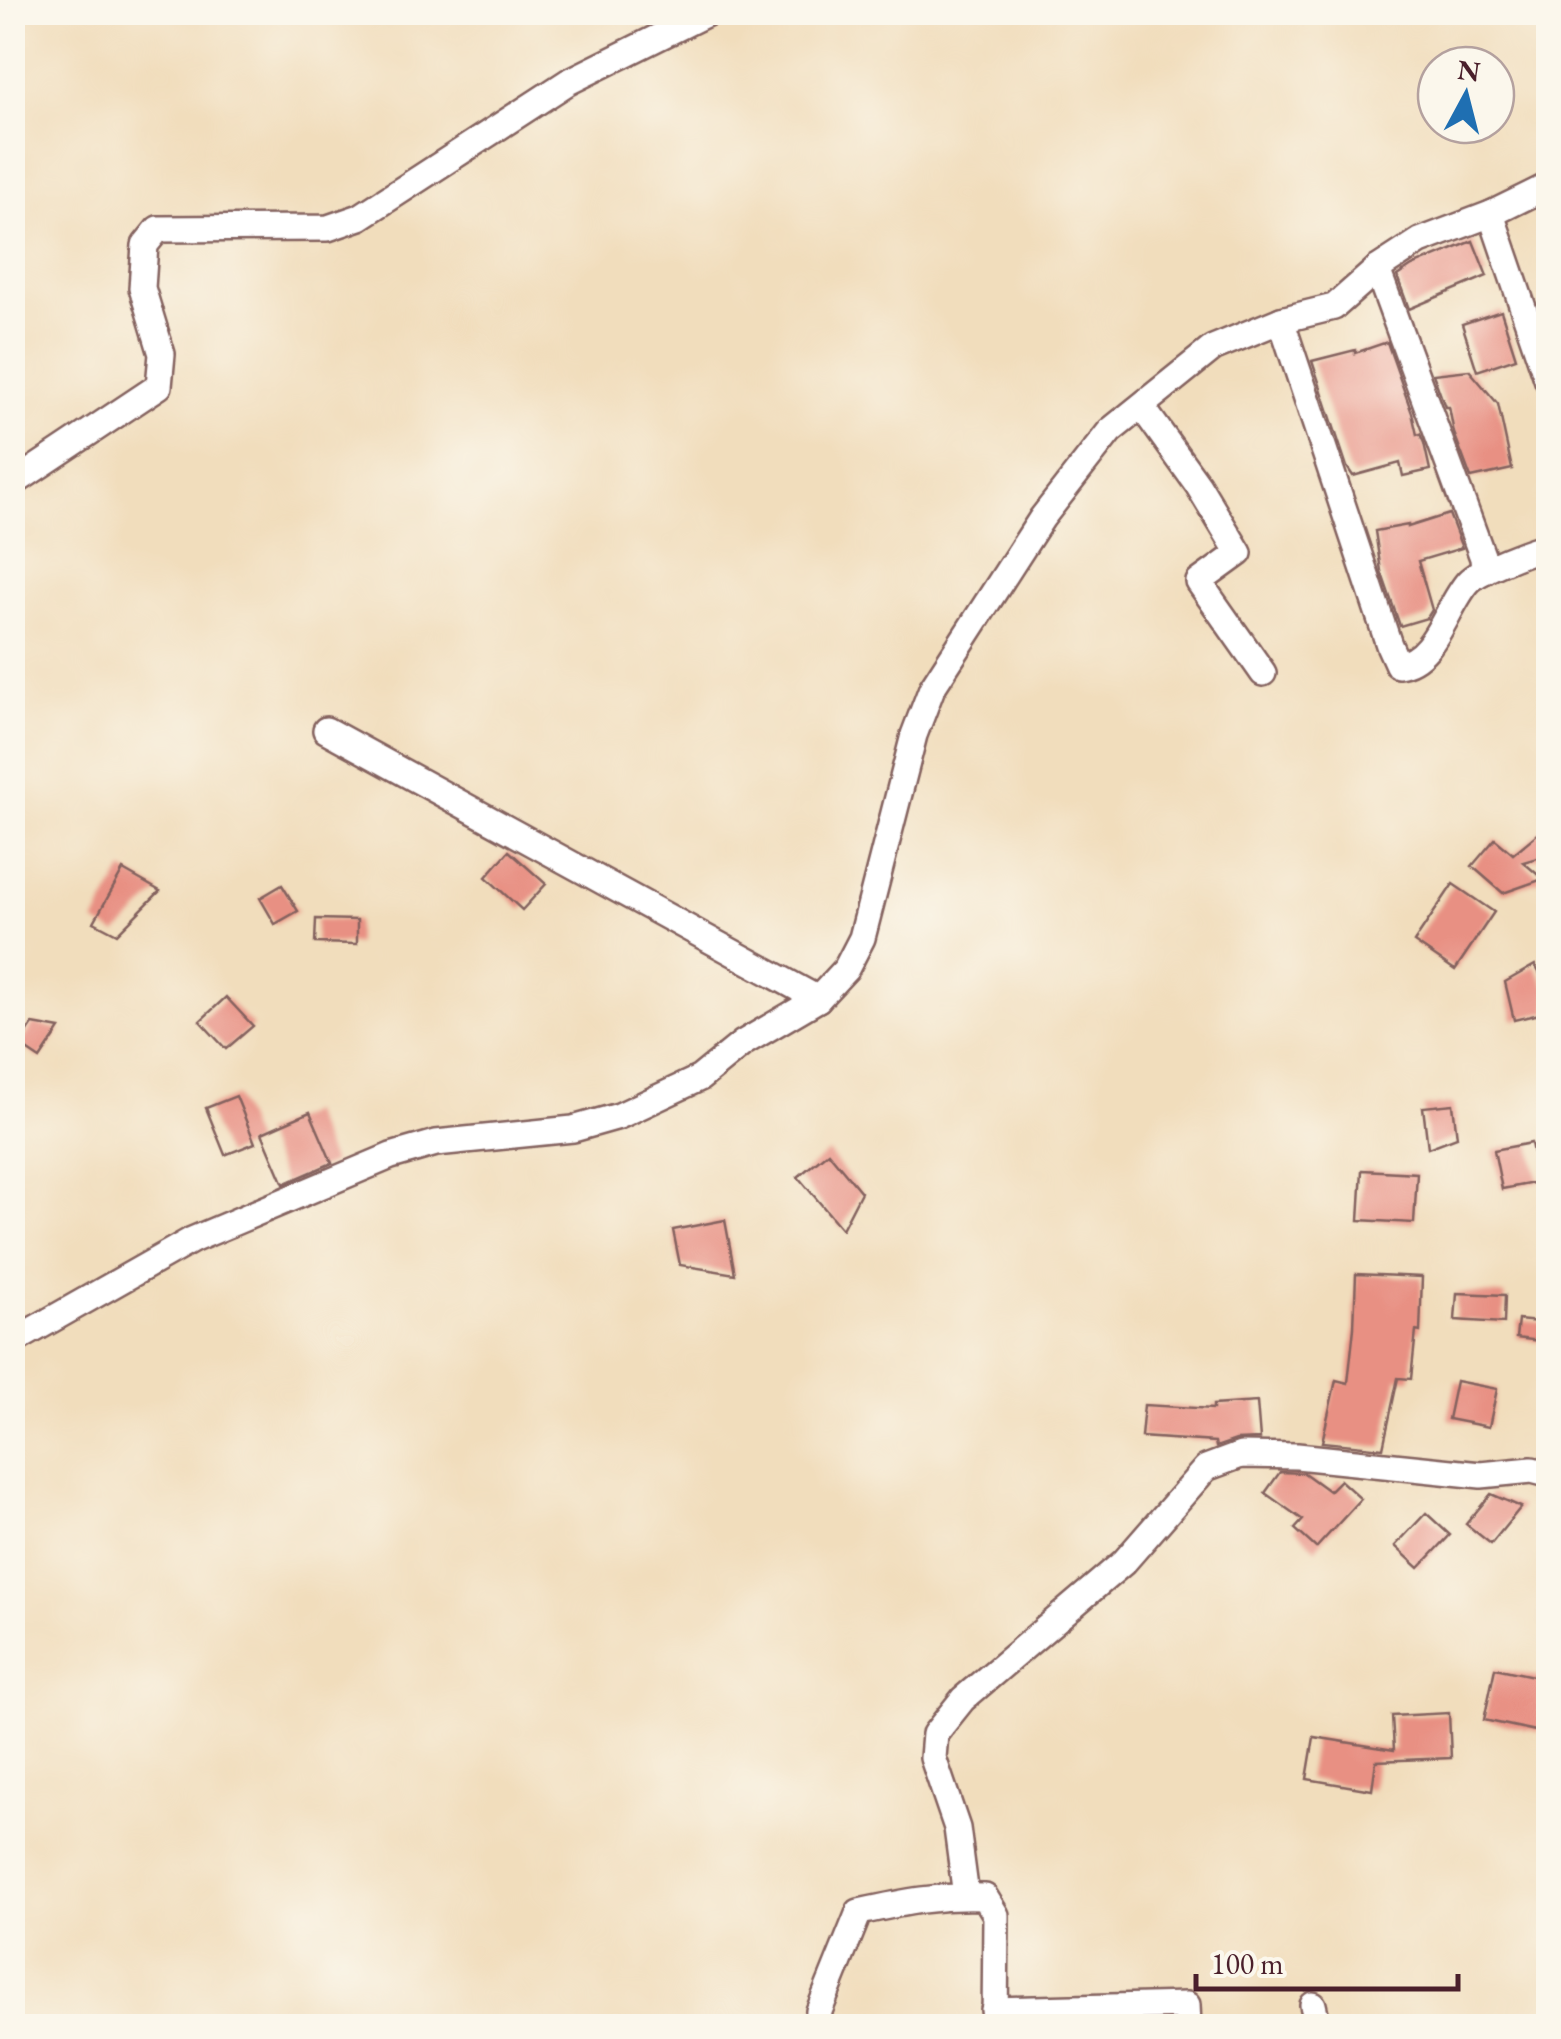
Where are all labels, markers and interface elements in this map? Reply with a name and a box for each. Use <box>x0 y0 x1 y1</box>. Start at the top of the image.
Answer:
north arrow <box>1416 45 1516 145</box>
text: N <box>1456 51 1483 89</box>
scale bar <box>1196 1929 1458 1991</box>
text: 100 m <box>1211 1944 1284 1983</box>

